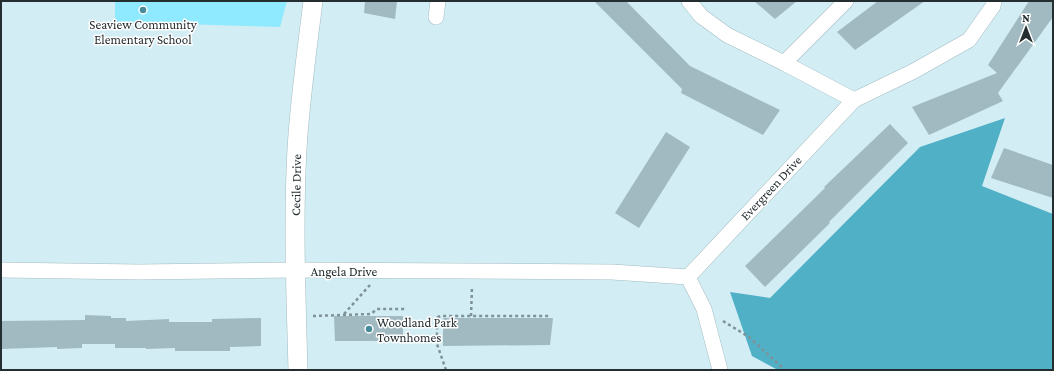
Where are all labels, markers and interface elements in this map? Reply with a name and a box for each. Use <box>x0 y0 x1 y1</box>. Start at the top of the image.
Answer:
marker: Seaview Community Elementary School <box>138 5 148 15</box>
north arrow <box>1006 8 1046 48</box>
text: N <box>1022 12 1030 24</box>
place label: Seaview Community Elementary School <box>89 17 198 47</box>
street label: Evergreen Drive <box>737 153 805 223</box>
street label: Cecile Drive <box>288 154 304 216</box>
street label: Angela Drive <box>311 264 378 279</box>
place label: Woodland Park Townhomes <box>377 315 458 345</box>
marker: Woodland Park Townhomes <box>364 324 374 334</box>

